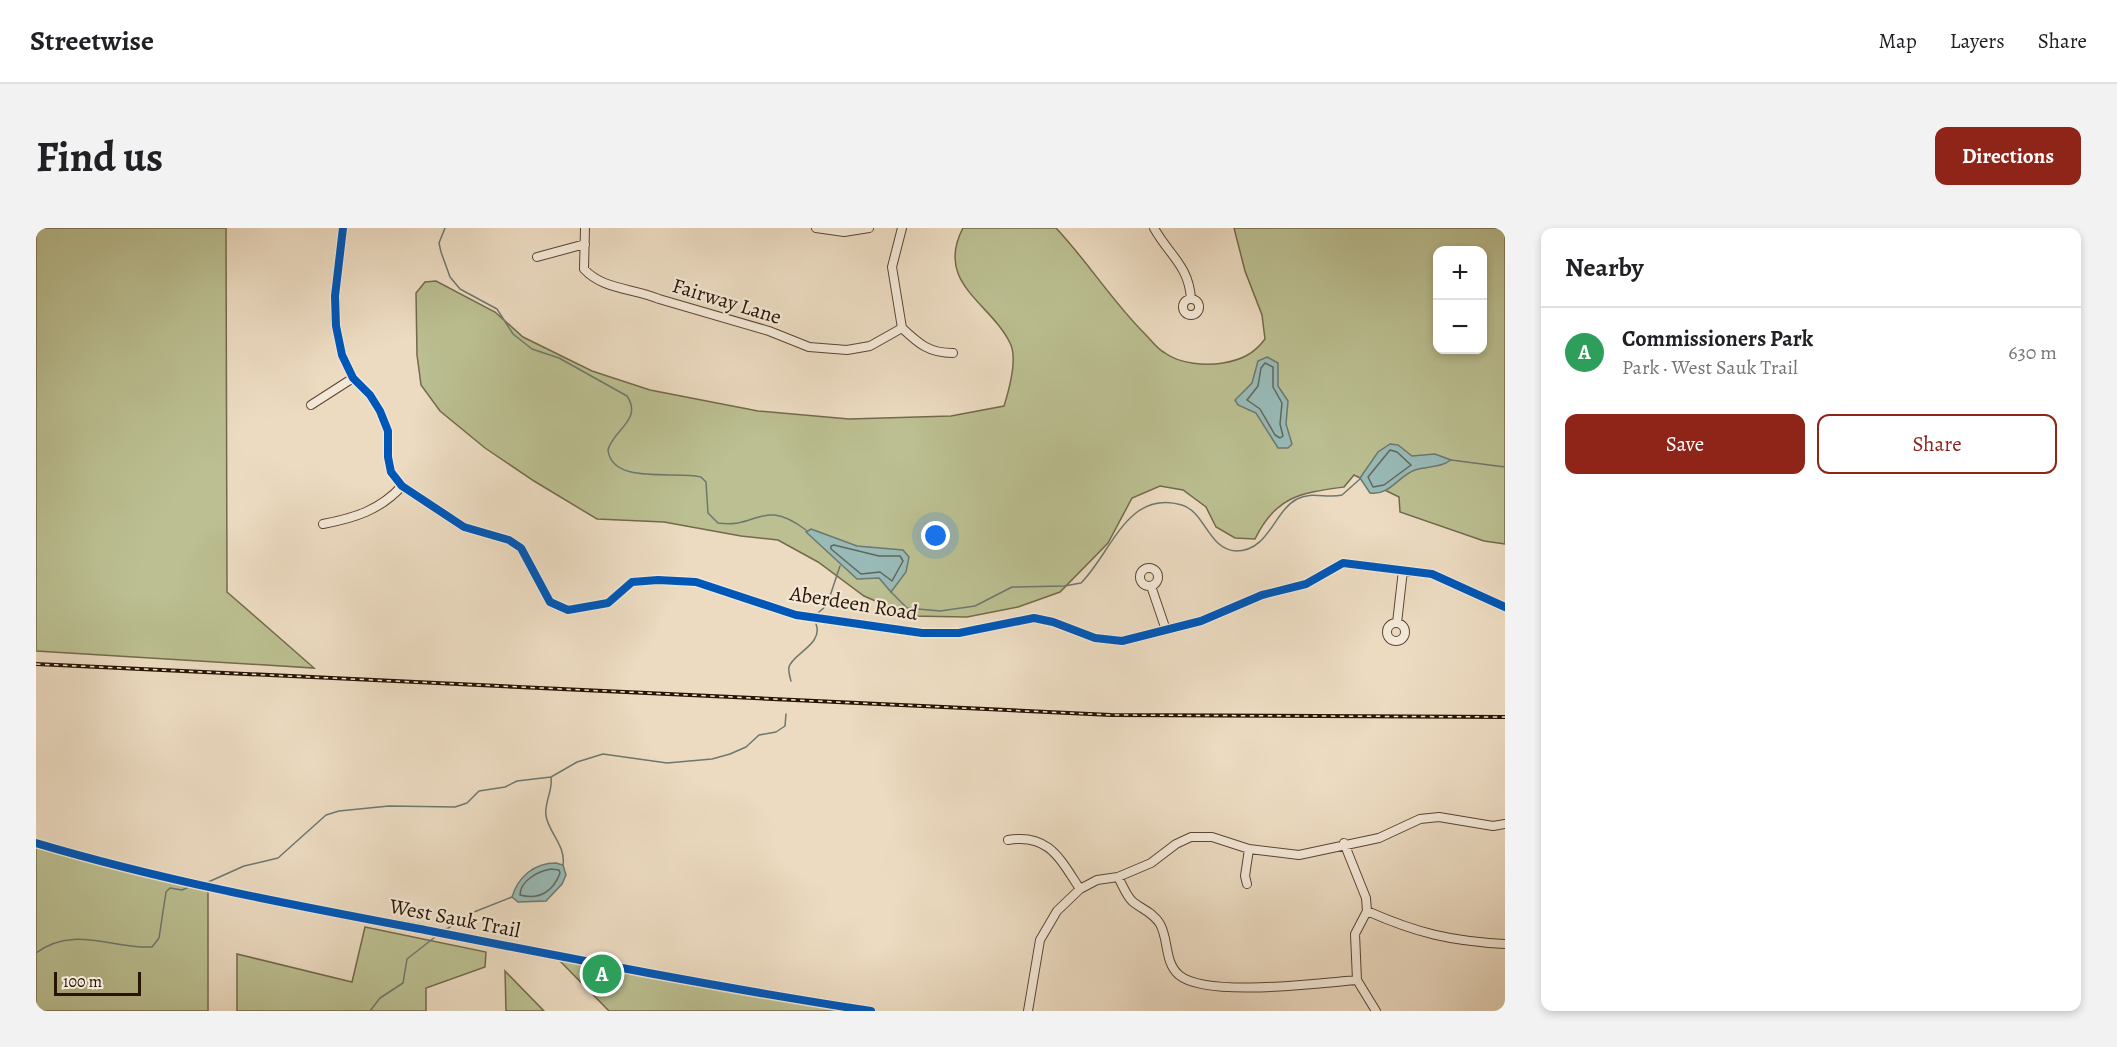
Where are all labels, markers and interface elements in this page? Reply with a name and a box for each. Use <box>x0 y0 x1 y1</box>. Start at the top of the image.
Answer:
text: Streetwise <box>30 22 154 60</box>
text: Map <box>1878 27 1917 55</box>
text: Layers <box>1950 27 2005 55</box>
text: Share <box>2038 27 2087 55</box>
button: Directions <box>1935 127 2081 185</box>
text: Find us <box>36 128 163 185</box>
map controls <box>1433 246 1487 354</box>
button: + <box>1433 246 1487 300</box>
text: Nearby <box>1565 250 1644 285</box>
street label: Fairway Lane <box>669 271 785 331</box>
button: − <box>1433 300 1487 354</box>
text: Commissioners Park <box>1622 324 1813 354</box>
text: A <box>1578 339 1591 366</box>
text: 630 m <box>2008 339 2057 366</box>
text: Park · West Sauk Trail <box>1622 354 1798 381</box>
button: Save <box>1565 414 1805 474</box>
button: Share <box>1817 414 2057 474</box>
your location <box>921 521 950 550</box>
street label: Aberdeen Road <box>787 579 921 627</box>
street label: West Sauk Trail <box>386 891 523 944</box>
pin: A <box>582 952 622 996</box>
scale bar <box>54 969 141 996</box>
text: 100 m <box>63 971 102 993</box>

